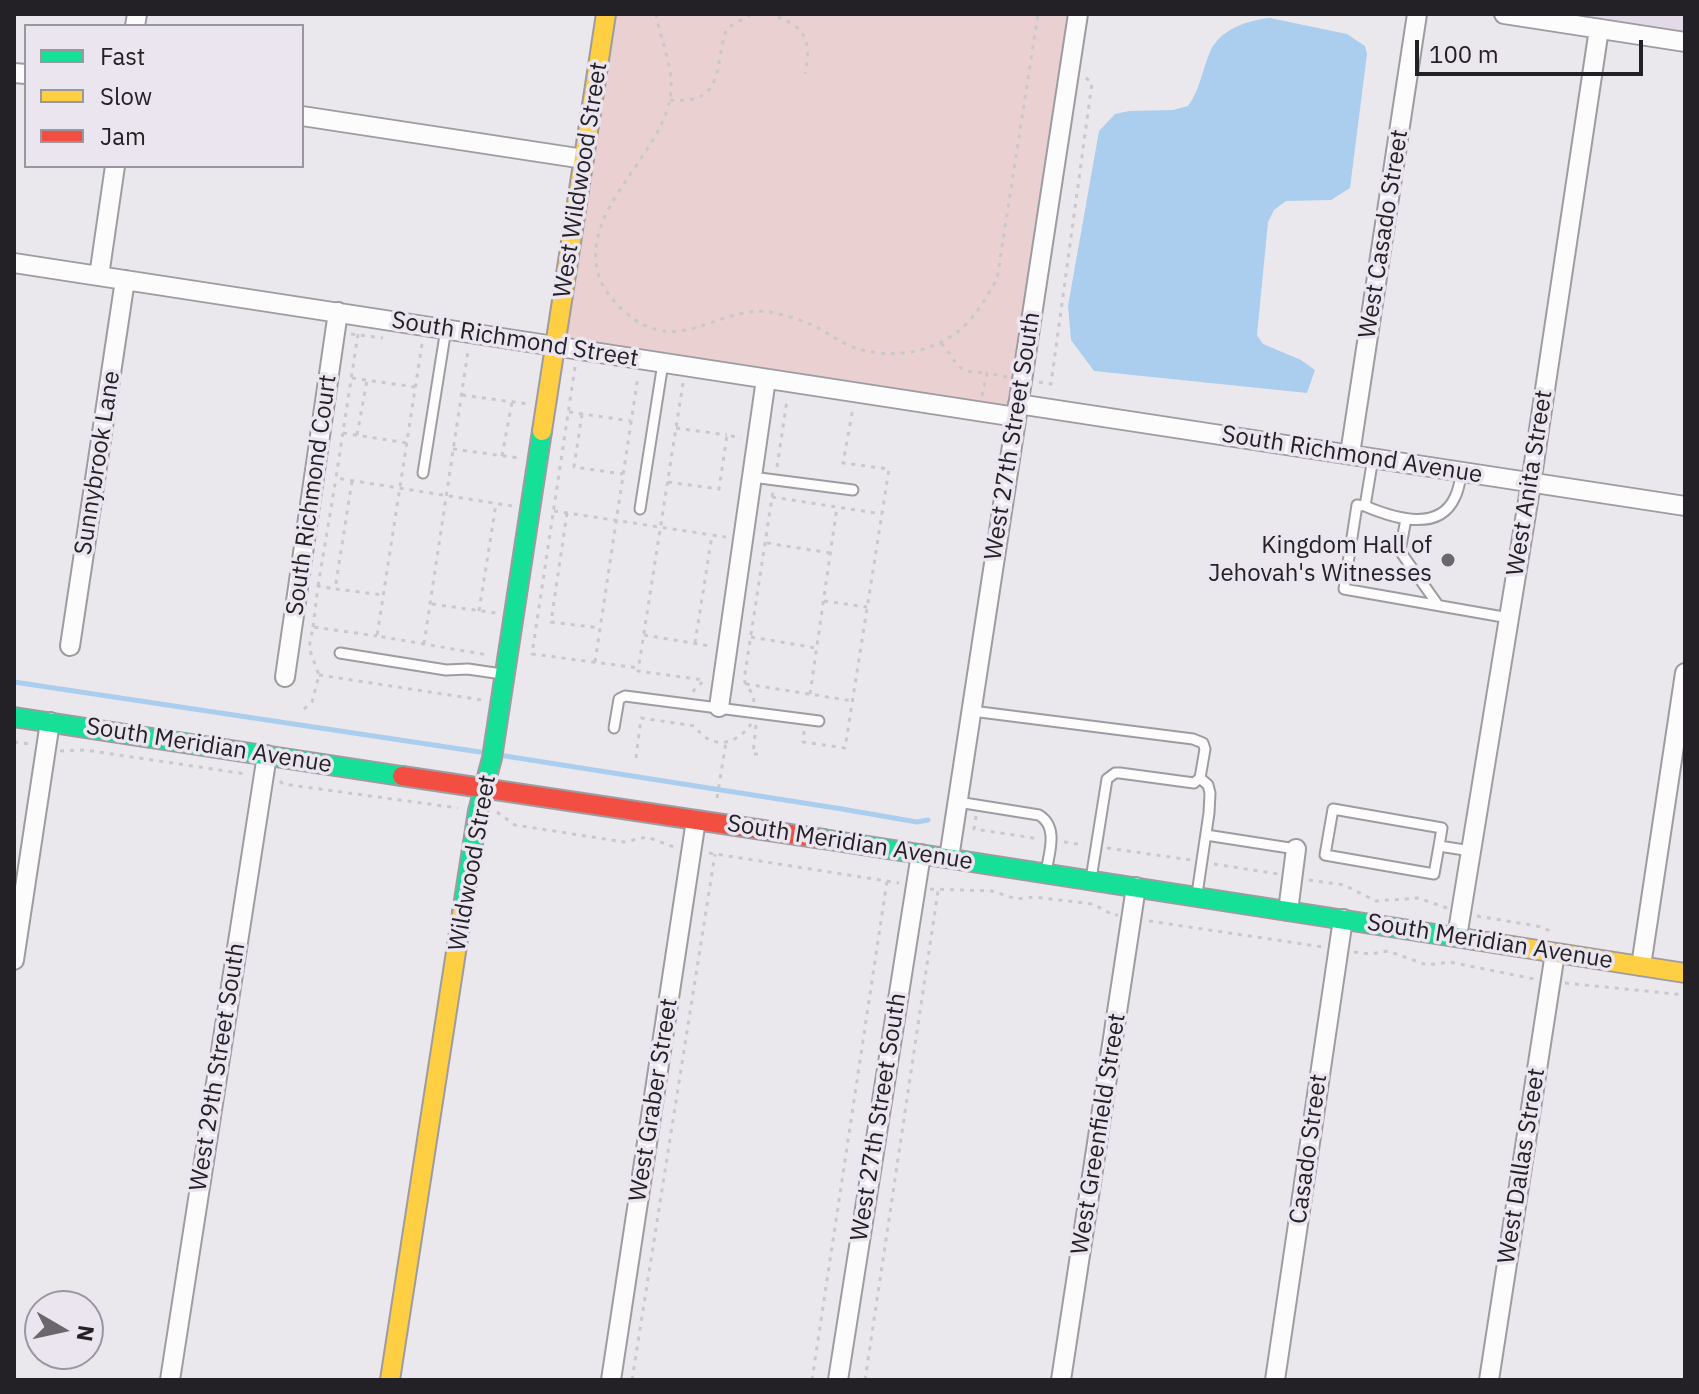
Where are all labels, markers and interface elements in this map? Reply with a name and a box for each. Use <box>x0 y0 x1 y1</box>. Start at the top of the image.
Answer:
legend <box>24 24 304 168</box>
scale bar <box>1419 24 1647 74</box>
text: 100 m <box>1429 38 1499 70</box>
text: Fast <box>100 40 145 72</box>
street label: West Wildwood Street <box>548 60 614 300</box>
text: Slow <box>100 80 152 112</box>
text: Jam <box>100 120 146 152</box>
street label: West Casado Street <box>1353 128 1415 340</box>
street label: South Richmond Street <box>390 306 640 374</box>
street label: West 27th Street South <box>979 310 1047 562</box>
street label: Sunnybrook Lane <box>69 369 127 557</box>
street label: South Richmond Court <box>281 373 343 617</box>
street label: West Anita Street <box>1501 388 1559 578</box>
street label: South Richmond Avenue <box>1220 420 1484 490</box>
place label: Kingdom Hall of Jehovah's Witnesses <box>1208 532 1432 588</box>
marker: Kingdom Hall of Jehovah's Witnesses <box>1439 551 1457 569</box>
street label: South Meridian Avenue <box>84 712 334 780</box>
street label: Wildwood Street <box>443 773 503 953</box>
street label: South Meridian Avenue <box>725 809 975 877</box>
street label: South Meridian Avenue <box>1365 908 1615 976</box>
street label: West 29th Street South <box>184 941 252 1193</box>
street label: West 27th Street South <box>845 991 913 1243</box>
street label: West Graber Street <box>624 996 684 1204</box>
street label: West Greenfield Street <box>1066 1011 1132 1257</box>
street label: West Dallas Street <box>1492 1066 1552 1266</box>
street label: Casado Street <box>1284 1072 1334 1226</box>
north arrow <box>24 1290 104 1370</box>
text: N <box>71 1323 102 1344</box>

